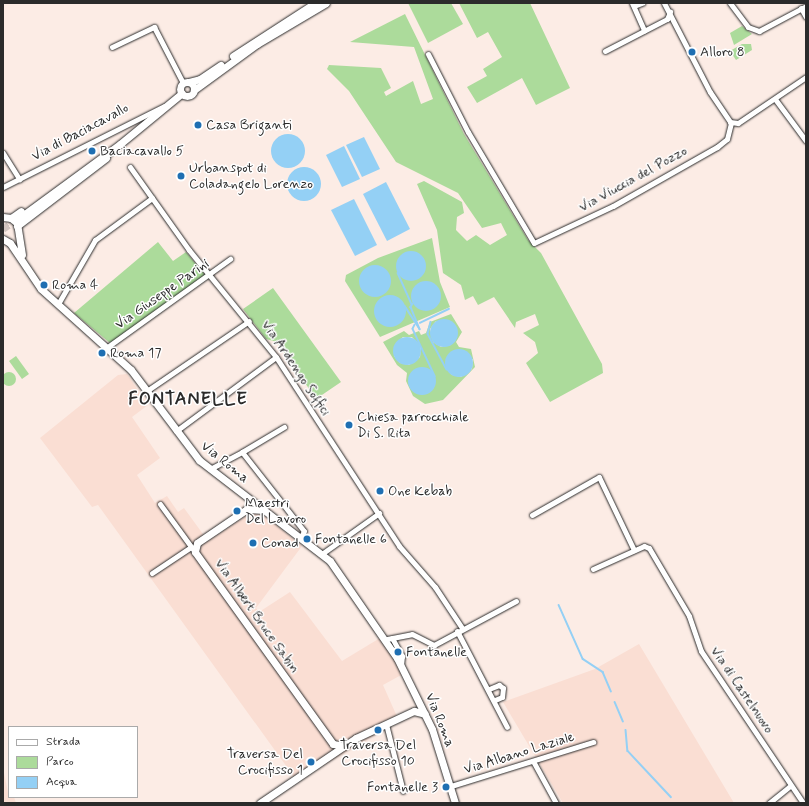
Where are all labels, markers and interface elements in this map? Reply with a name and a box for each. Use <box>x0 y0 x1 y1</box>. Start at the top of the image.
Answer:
place label: Alloro 8 <box>700 44 745 60</box>
marker: Alloro 8 <box>687 47 697 57</box>
street label: Via di Baciacavallo <box>28 99 132 165</box>
place label: Casa Briganti <box>206 117 288 133</box>
marker: Casa Briganti <box>193 120 203 130</box>
place label: Baciacavallo 5 <box>100 143 184 159</box>
street label: Via Viuccia del Pozzo <box>577 143 689 215</box>
marker: Baciacavallo 5 <box>87 146 97 156</box>
place label: Urbanspot di Coladangelo Lorenzo <box>189 160 314 192</box>
marker: Urbanspot di Coladangelo Lorenzo <box>176 171 186 181</box>
street label: Via Giuseppe Parini <box>111 255 213 333</box>
place label: Roma 4 <box>52 277 98 293</box>
marker: Roma 4 <box>39 280 49 290</box>
street label: Via Ardengo Soffici <box>257 317 335 419</box>
place label: Roma 17 <box>110 345 161 361</box>
marker: Roma 17 <box>97 348 107 358</box>
district label: FONTANELLE <box>129 388 247 410</box>
place label: Chiesa parrocchiale Di S. Rita <box>357 409 469 442</box>
marker: Chiesa parrocchiale Di S. Rita <box>344 420 354 430</box>
street label: Via Roma <box>197 437 253 487</box>
place label: One Kebab <box>388 483 454 499</box>
marker: One Kebab <box>375 486 385 496</box>
place label: Maestri Del Lavoro <box>245 495 308 528</box>
marker: Maestri Del Lavoro <box>232 506 242 516</box>
place label: Fontanelle 6 <box>315 531 387 547</box>
marker: Fontanelle 6 <box>302 534 312 544</box>
place label: Conad <box>261 535 299 551</box>
marker: Conad <box>248 538 258 548</box>
street label: Via Albert Bruce Sabin <box>211 555 303 677</box>
street label: Via di Castelnuovo <box>706 643 778 737</box>
place label: Fontanelle <box>406 644 467 660</box>
marker: Fontanelle <box>393 647 403 657</box>
street label: Via Roma <box>421 690 459 750</box>
marker: Traversa Del Crocifisso 10 <box>373 725 383 735</box>
legend <box>8 726 138 798</box>
street label: Via Albano Laziale <box>462 728 576 778</box>
text: Strada <box>46 734 80 750</box>
place label: Traversa Del Crocifisso 10 <box>340 737 416 770</box>
place label: Traversa Del Crocifisso 1 <box>228 746 303 778</box>
text: Parco <box>46 754 74 770</box>
marker: Traversa Del Crocifisso 1 <box>306 757 316 767</box>
text: Acqua <box>46 774 77 790</box>
place label: Fontanelle 3 <box>367 779 438 795</box>
marker: Fontanelle 3 <box>441 782 451 792</box>

